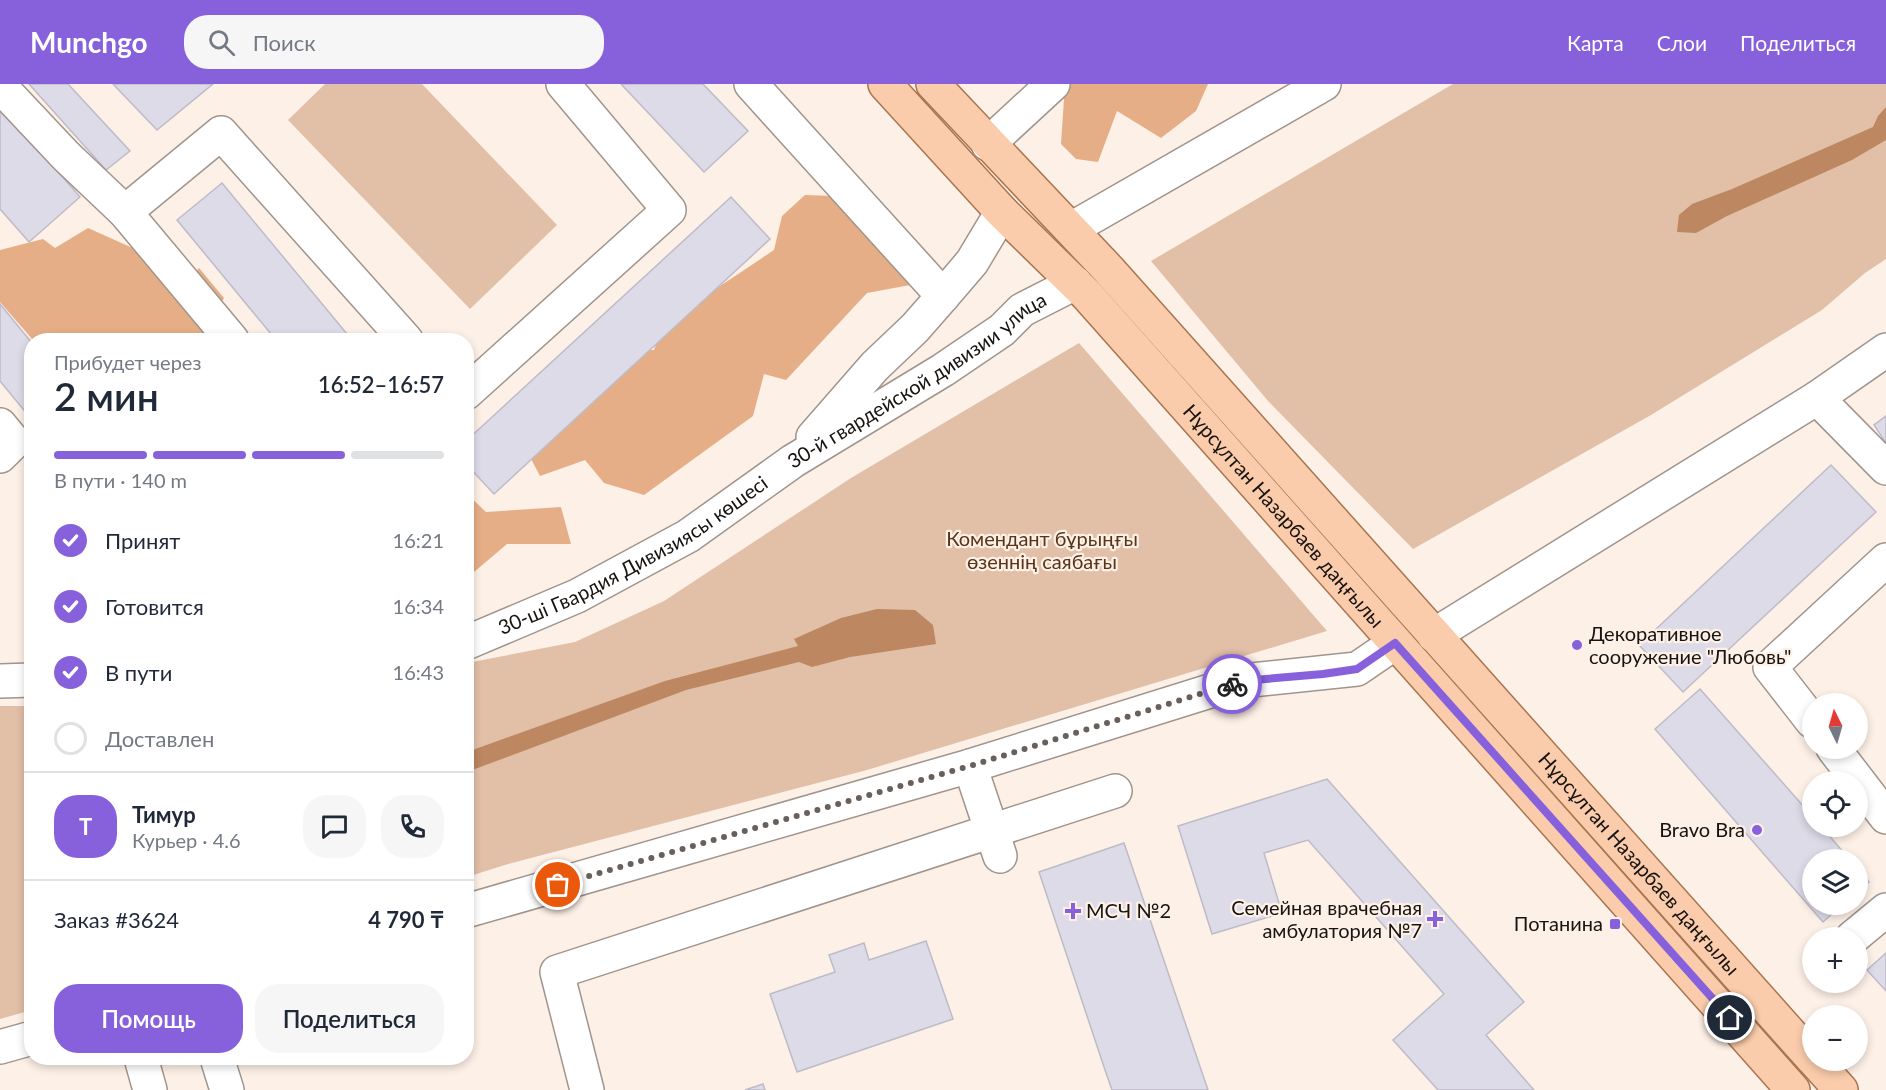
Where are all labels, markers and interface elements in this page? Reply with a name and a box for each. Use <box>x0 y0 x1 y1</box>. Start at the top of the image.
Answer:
search box <box>184 15 604 69</box>
text: Munchgo <box>30 25 148 59</box>
icon: search <box>205 26 238 59</box>
text: Поиск <box>253 29 316 56</box>
text: Карта <box>1567 30 1624 55</box>
text: Слои <box>1657 30 1707 55</box>
text: Поделиться <box>1740 30 1856 55</box>
street label: 30-й гвардейской дивизии улица <box>783 287 1050 473</box>
text: Прибудет через <box>54 350 201 374</box>
text: 16:52–16:57 <box>318 371 444 398</box>
text: 2 мин <box>54 373 159 419</box>
street label: Нұрсұлтан Назарбаев даңғылы <box>1179 399 1389 632</box>
text: В пути · 140 m <box>54 468 187 492</box>
street label: 30-ші Гвардия Дивизиясы көшесі <box>494 470 772 639</box>
icon: check <box>54 524 87 557</box>
park label: Комендант бұрыңғы өзеннің саябағы <box>946 526 1138 573</box>
text: Принят <box>105 527 180 554</box>
text: 16:21 <box>393 528 444 552</box>
icon: check <box>54 590 87 623</box>
text: Готовится <box>105 593 204 620</box>
text: 16:34 <box>393 594 444 618</box>
place label: Декоративное сооружение "Любовь" <box>1589 621 1791 668</box>
marker: Декоративное сооружение "Любовь" <box>1570 638 1584 652</box>
courier <box>1202 654 1262 714</box>
icon: check <box>54 656 87 689</box>
text: В пути <box>105 659 172 686</box>
text: 16:43 <box>393 660 444 684</box>
icon: bike <box>1216 668 1249 701</box>
north arrow <box>1802 693 1868 759</box>
map controls <box>1802 693 1868 1071</box>
text: Доставлен <box>105 725 214 752</box>
street label: Нұрсұлтан Назарбаев даңғылы <box>1534 747 1745 980</box>
button: locate <box>1802 771 1868 837</box>
button: chat <box>303 795 366 858</box>
button: phone <box>381 795 444 858</box>
text: Тимур <box>132 801 196 828</box>
text: Т <box>79 813 92 840</box>
place label: Bravo Bra <box>1659 817 1745 841</box>
marker: Bravo Bra <box>1750 823 1764 837</box>
text: Курьер · 4.6 <box>132 828 241 852</box>
button: layers <box>1802 849 1868 915</box>
pin <box>532 859 583 910</box>
icon: bag <box>541 868 574 901</box>
place label: Семейная врачебная амбулатория №7 <box>1231 895 1422 942</box>
place label: МСЧ №2 <box>1086 898 1171 922</box>
marker: МСЧ №2 <box>1064 902 1082 920</box>
text: Заказ #3624 <box>54 906 179 933</box>
text: 4 790 ₸ <box>368 906 444 933</box>
marker: Семейная врачебная амбулатория №7 <box>1426 910 1444 928</box>
place label: Потанина <box>1514 911 1603 935</box>
marker: Потанина <box>1608 917 1622 931</box>
button: + <box>1802 927 1868 993</box>
button: Помощь <box>54 984 243 1053</box>
button: Поделиться <box>255 984 444 1053</box>
pin <box>1704 992 1755 1043</box>
icon: home <box>1713 1001 1746 1034</box>
button: − <box>1802 1005 1868 1071</box>

